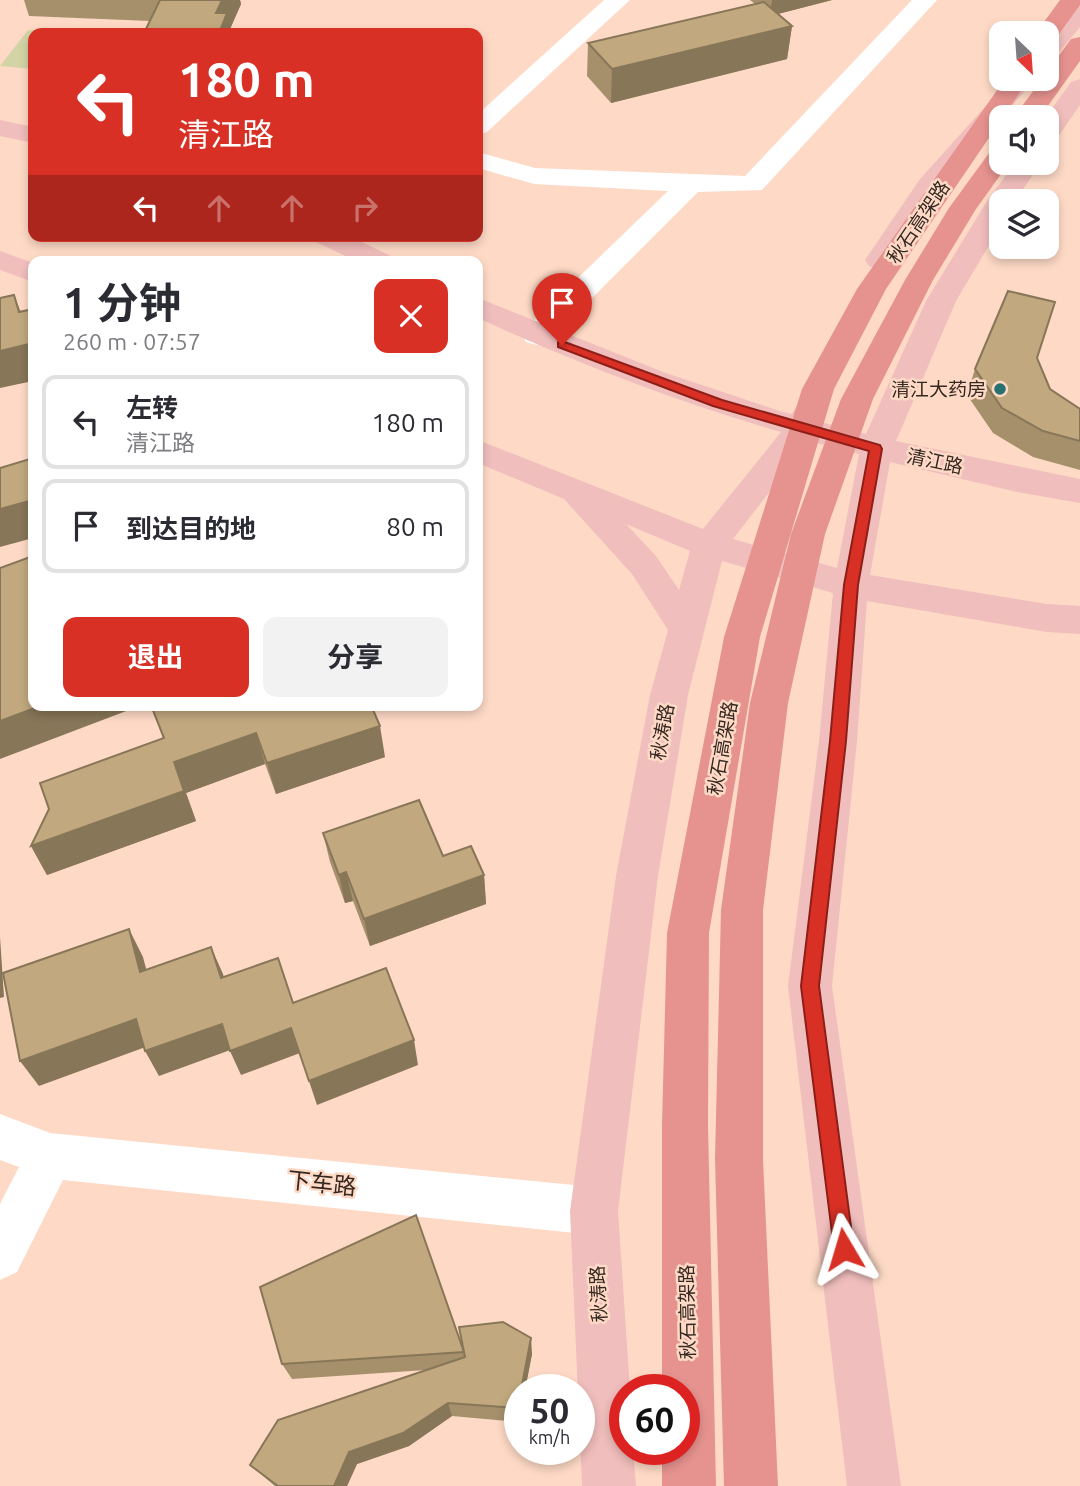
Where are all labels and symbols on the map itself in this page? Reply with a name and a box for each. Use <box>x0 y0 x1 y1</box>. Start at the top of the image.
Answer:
north arrow <box>989 21 1059 91</box>
street label: 秋石高架路 <box>882 176 954 268</box>
pin <box>532 273 592 345</box>
place label: 清江大药房 <box>891 378 986 400</box>
marker: 清江大药房 <box>992 381 1008 397</box>
street label: 清江路 <box>905 444 965 478</box>
street label: 秋石高架路 <box>703 699 741 797</box>
street label: 秋涛路 <box>646 702 678 762</box>
street label: 下车路 <box>286 1167 358 1199</box>
position arrow <box>807 1212 881 1286</box>
street label: 秋石高架路 <box>675 1264 699 1360</box>
street label: 秋涛路 <box>586 1265 610 1323</box>
speed limit sign: 60 <box>609 1374 700 1465</box>

